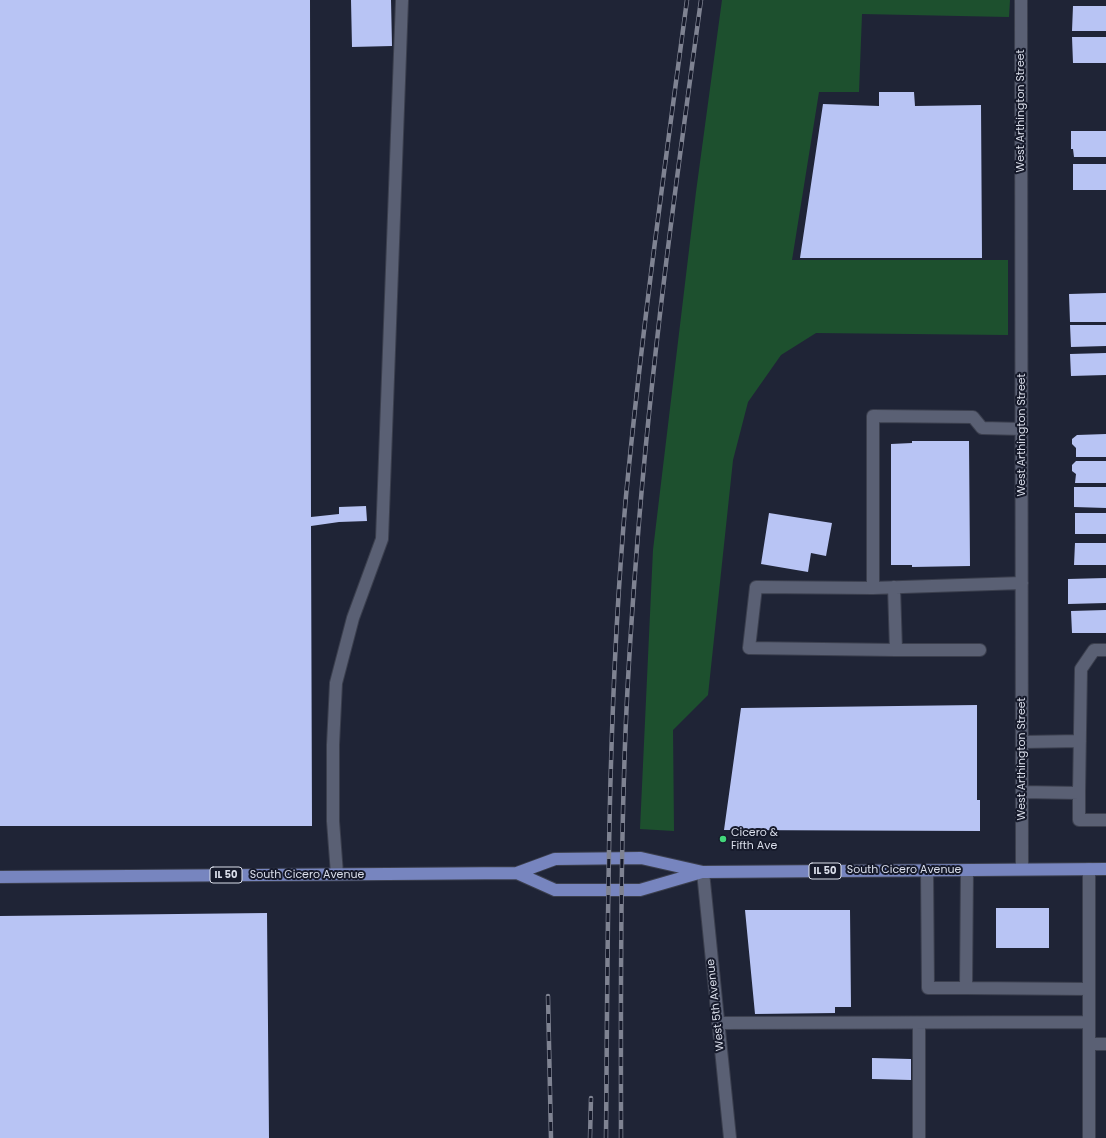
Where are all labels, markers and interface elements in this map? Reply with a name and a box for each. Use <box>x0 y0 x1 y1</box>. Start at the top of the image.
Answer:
street label: West Arthington Street <box>1014 49 1028 173</box>
street label: West Arthington Street <box>1015 373 1029 497</box>
street label: West Arthington Street <box>1015 697 1029 821</box>
place label: Cicero & Fifth Ave <box>731 826 778 852</box>
marker: Cicero & Fifth Ave <box>718 834 728 844</box>
road number: IL 50 <box>809 863 841 879</box>
street label: South Cicero Avenue <box>847 863 961 877</box>
road number: IL 50 <box>210 867 242 883</box>
street label: South Cicero Avenue <box>250 868 364 882</box>
street label: West 5th Avenue <box>705 958 727 1052</box>

